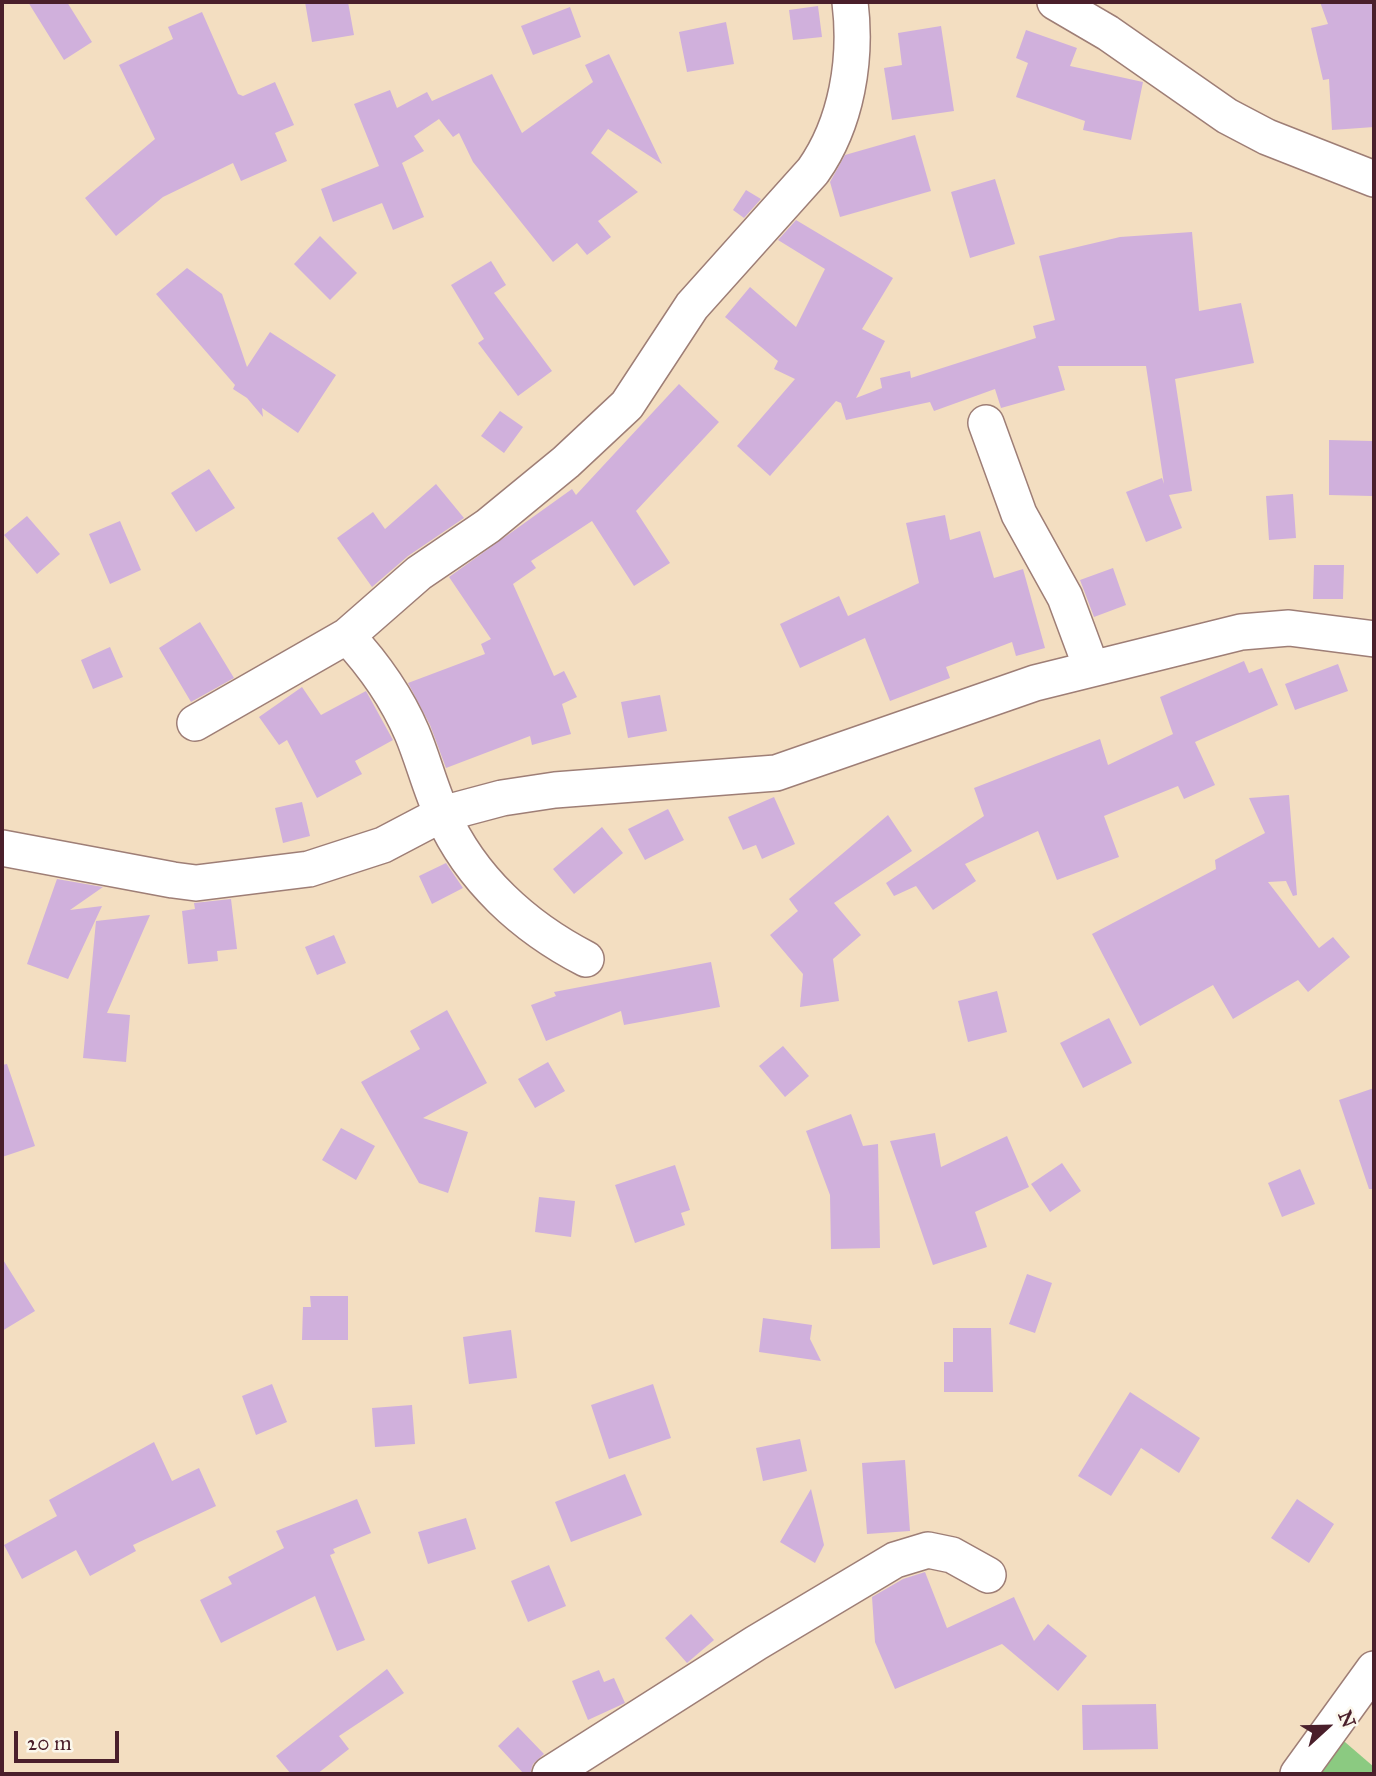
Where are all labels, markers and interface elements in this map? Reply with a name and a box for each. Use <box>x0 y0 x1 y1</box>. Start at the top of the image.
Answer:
north arrow <box>1292 1692 1362 1762</box>
text: N <box>1333 1707 1361 1731</box>
scale bar <box>18 1716 122 1760</box>
text: 20 m <box>27 1730 72 1756</box>

